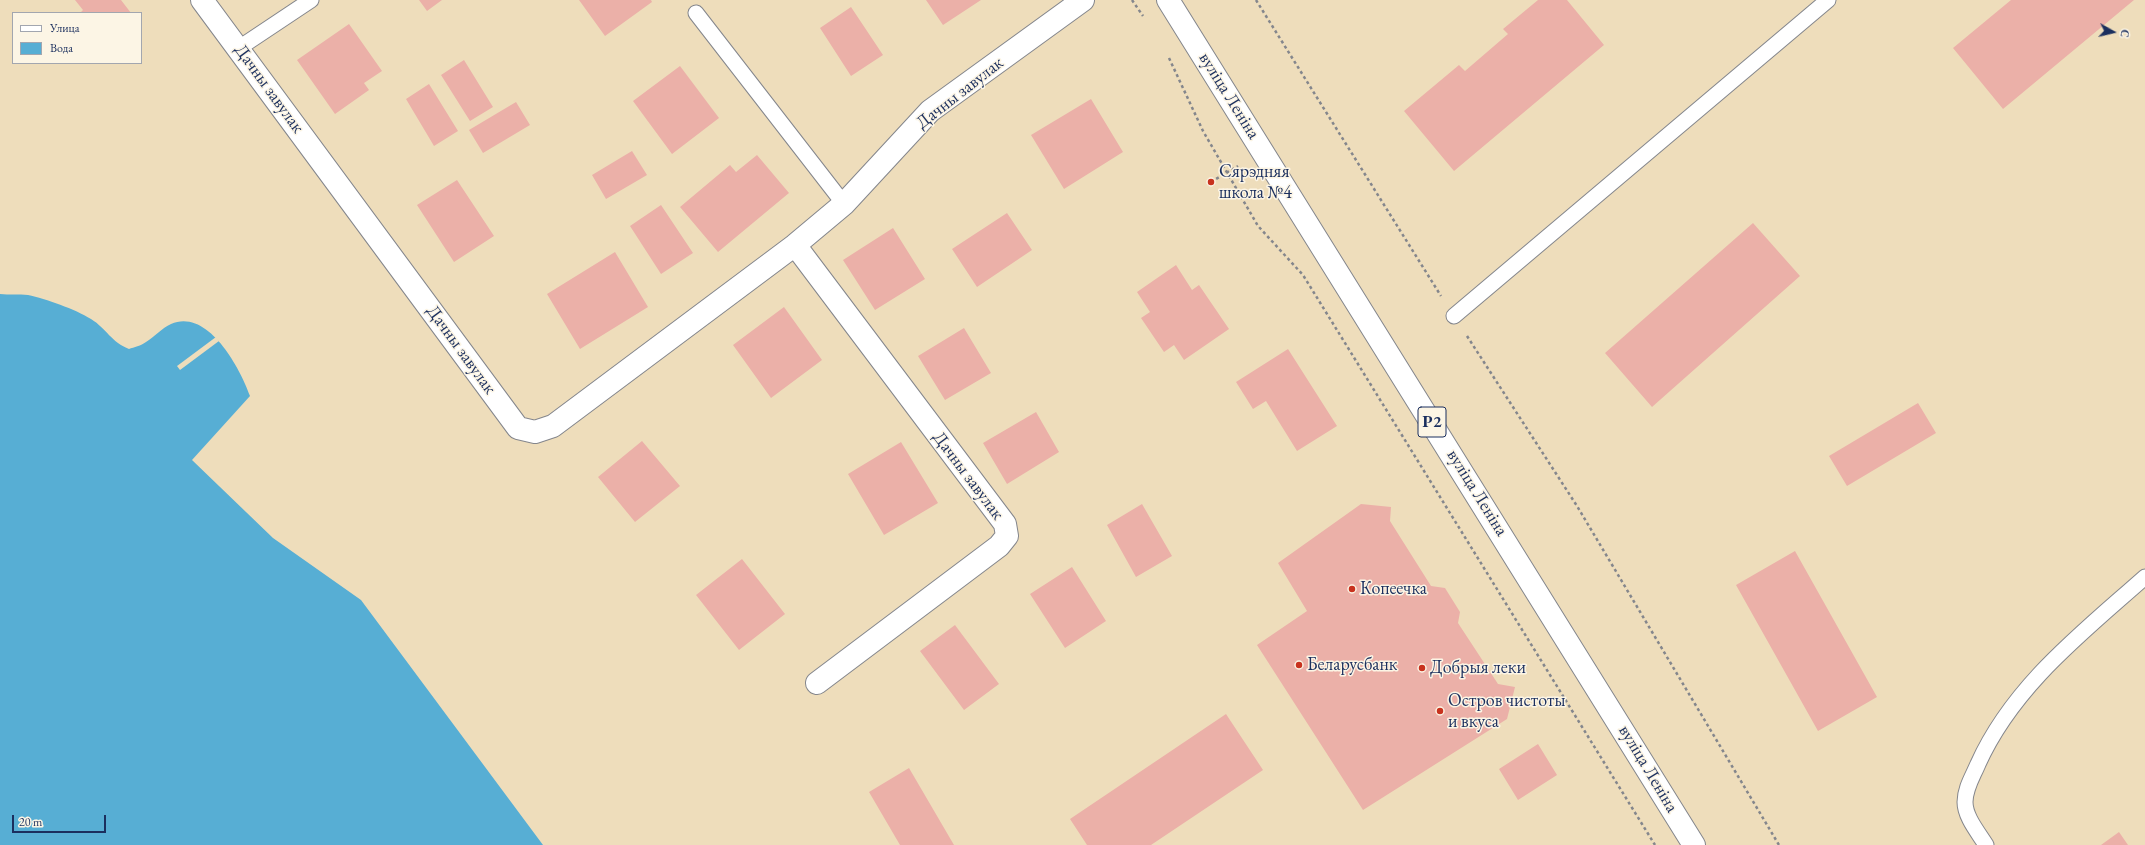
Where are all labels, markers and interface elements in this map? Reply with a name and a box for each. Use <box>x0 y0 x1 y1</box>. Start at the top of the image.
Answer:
legend <box>12 12 142 64</box>
north arrow <box>2093 12 2133 52</box>
text: Улица <box>50 20 80 36</box>
text: С <box>2117 29 2132 39</box>
text: Вода <box>50 40 73 56</box>
street label: Дачны завулак <box>229 40 309 138</box>
street label: вуліца Леніна <box>1194 49 1264 143</box>
street label: Дачны завулак <box>912 52 1008 134</box>
place label: Сярэдняя школа №4 <box>1219 161 1292 204</box>
marker: Сярэдняя школа №4 <box>1206 177 1216 187</box>
street label: Дачны завулак <box>421 301 501 399</box>
road number: Р2 <box>1418 407 1446 437</box>
street label: Дачны завулак <box>928 428 1008 524</box>
street label: вуліца Леніна <box>1442 446 1512 540</box>
place label: Копеечка <box>1360 578 1427 600</box>
marker: Копеечка <box>1347 584 1357 594</box>
place label: Беларусбанк <box>1307 654 1397 676</box>
place label: Добрыя леки <box>1430 657 1526 679</box>
marker: Беларусбанк <box>1294 660 1304 670</box>
marker: Добрыя леки <box>1417 663 1427 673</box>
place label: Остров чистоты и вкуса <box>1448 690 1565 732</box>
marker: Остров чистоты и вкуса <box>1435 706 1445 716</box>
street label: вуліца Леніна <box>1613 721 1683 817</box>
scale bar <box>14 807 108 833</box>
text: 20 m <box>19 814 42 830</box>

